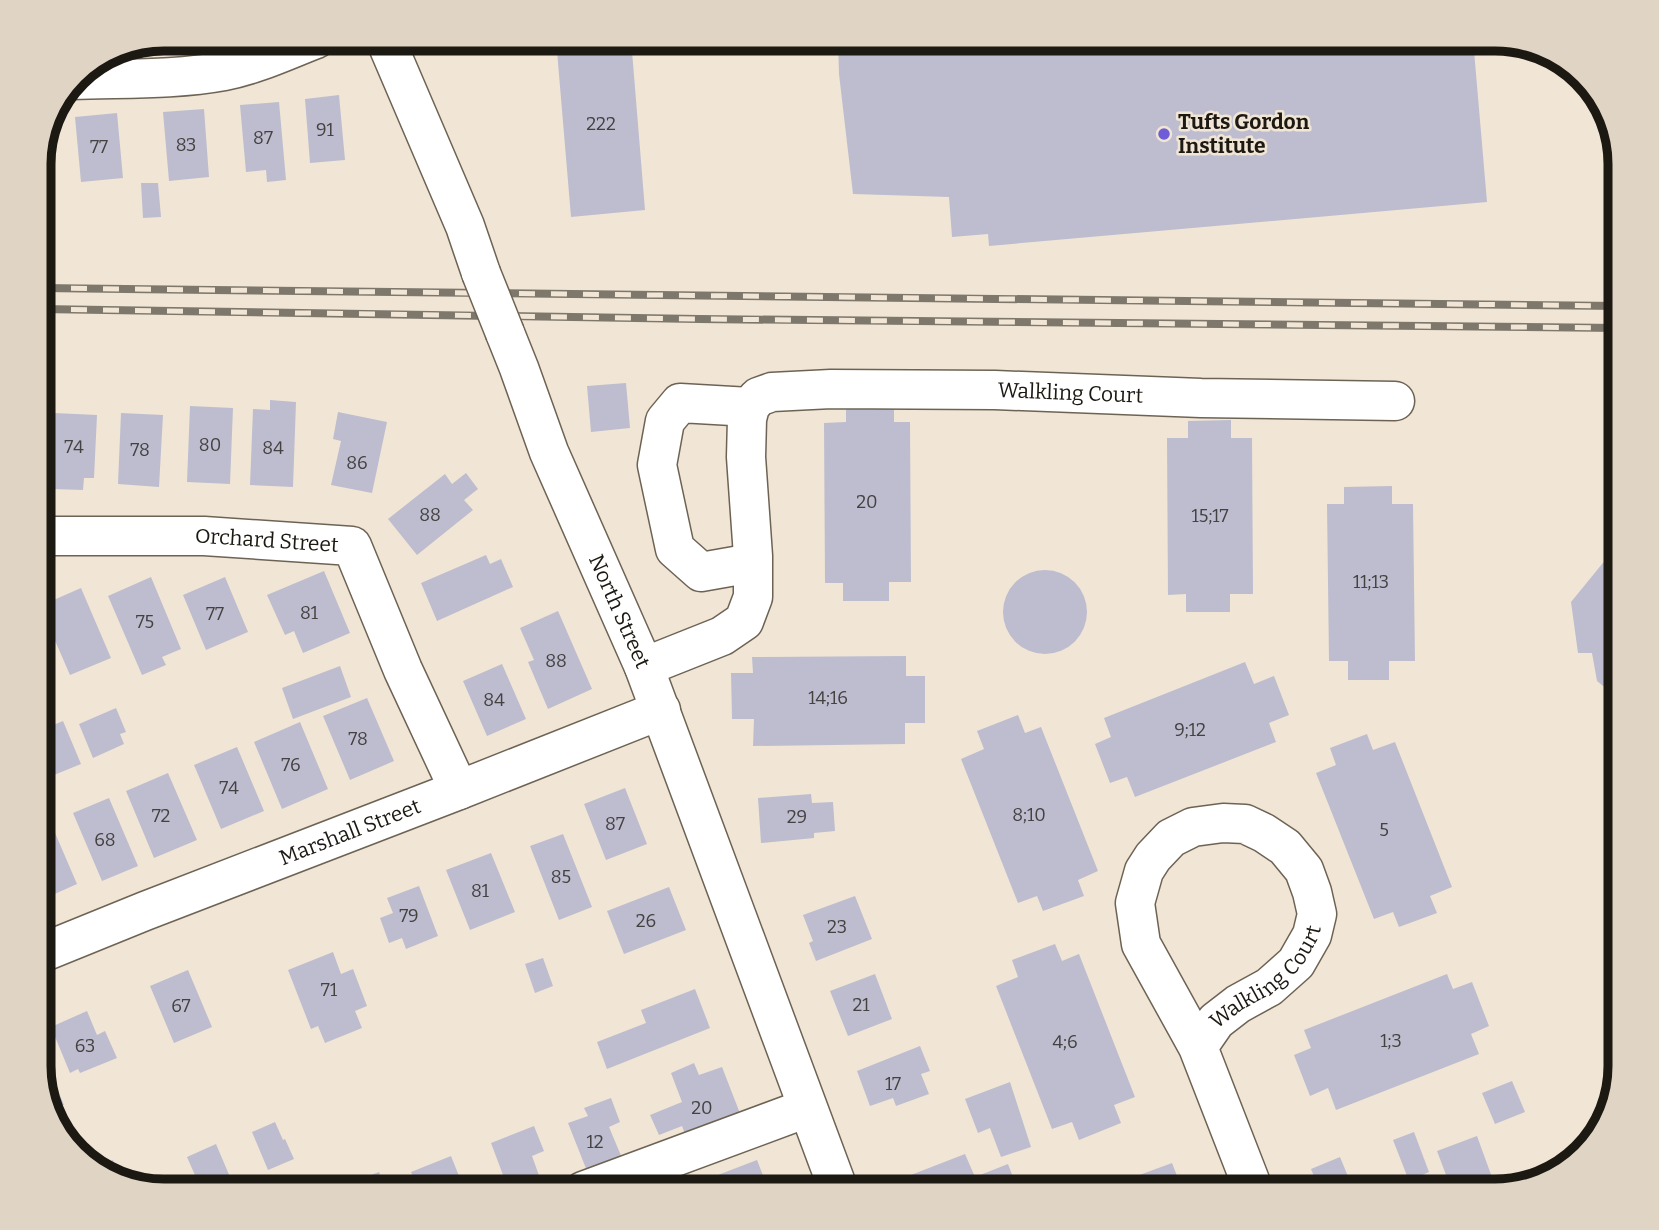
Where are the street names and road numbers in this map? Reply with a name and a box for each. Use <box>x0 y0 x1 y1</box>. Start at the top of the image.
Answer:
street label: Walkling Court <box>997 377 1144 409</box>
street label: Orchard Street <box>195 523 340 558</box>
street label: North Street <box>583 550 656 673</box>
street label: Marshall Street <box>276 793 425 871</box>
street label: Walkling Court <box>1205 922 1327 1034</box>

